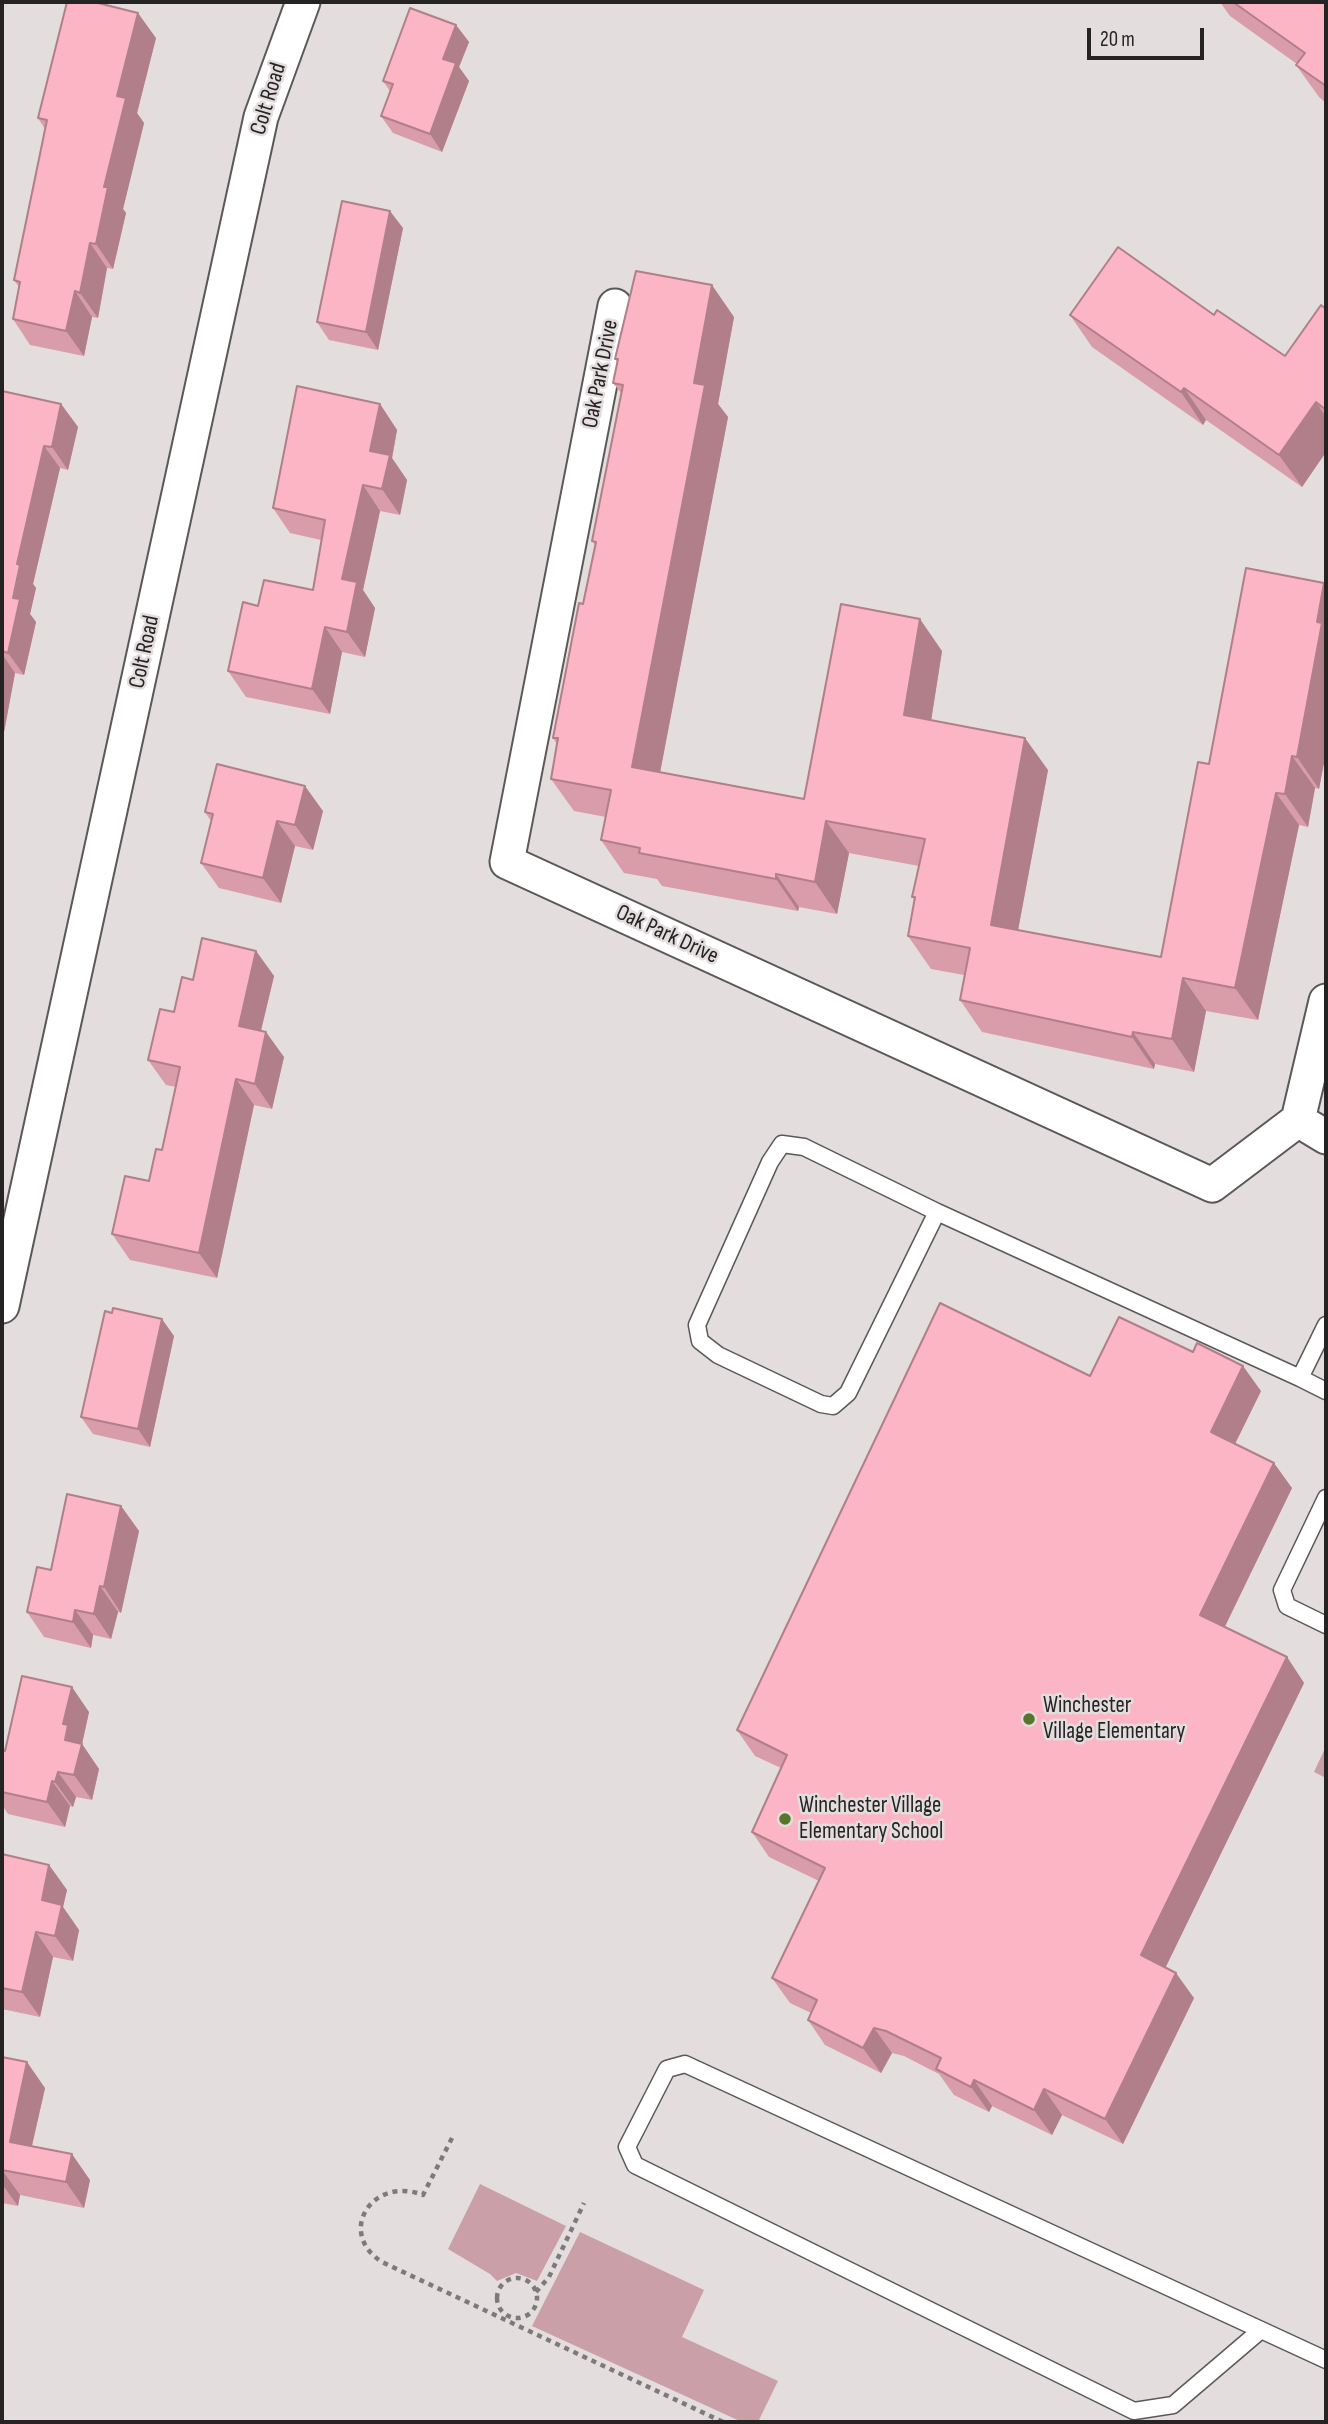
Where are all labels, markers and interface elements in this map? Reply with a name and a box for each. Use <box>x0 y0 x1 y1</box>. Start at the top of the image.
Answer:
scale bar <box>1090 14 1207 58</box>
text: 20 m <box>1100 27 1135 52</box>
street label: Colt Road <box>245 60 293 138</box>
street label: Oak Park Drive <box>577 317 625 431</box>
street label: Colt Road <box>124 613 166 691</box>
street label: Oak Park Drive <box>611 899 723 971</box>
place label: Winchester Village Elementary <box>1043 1692 1185 1746</box>
marker: Winchester Village Elementary <box>1021 1711 1037 1727</box>
place label: Winchester Village Elementary School <box>799 1792 943 1846</box>
marker: Winchester Village Elementary School <box>777 1811 793 1827</box>

